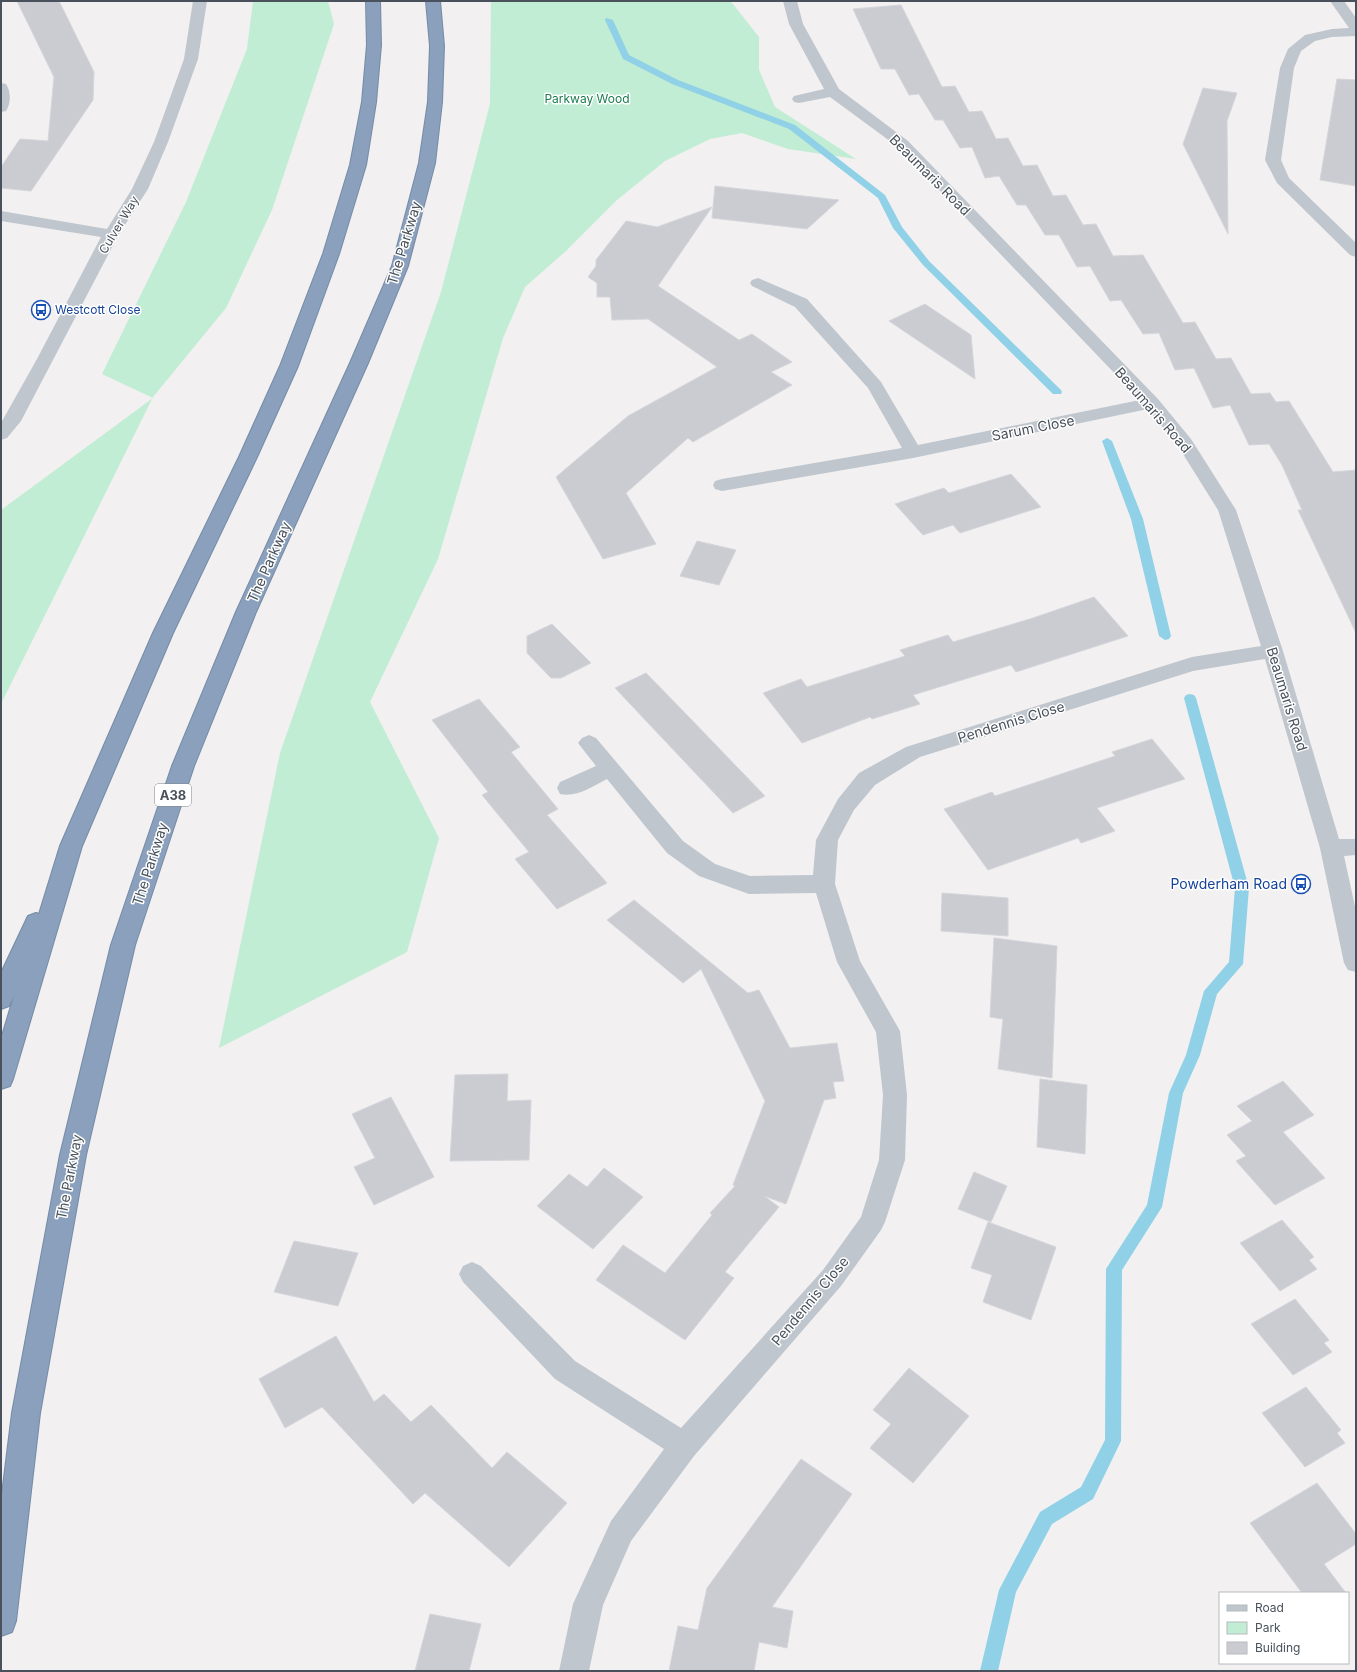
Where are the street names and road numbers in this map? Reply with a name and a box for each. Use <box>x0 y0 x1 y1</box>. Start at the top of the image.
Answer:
street label: Beaumaris Road <box>886 131 974 219</box>
street label: Culver Way <box>95 193 142 256</box>
street label: The Parkway <box>383 199 424 287</box>
street label: Beaumaris Road <box>1112 363 1195 456</box>
street label: Sarum Close <box>990 411 1076 444</box>
street label: The Parkway <box>243 519 294 605</box>
street label: Beaumaris Road <box>1264 645 1311 753</box>
street label: Pendennis Close <box>955 697 1066 746</box>
road number: A38 <box>155 784 191 806</box>
street label: The Parkway <box>128 820 171 908</box>
street label: The Parkway <box>52 1133 85 1221</box>
street label: Pendennis Close <box>767 1253 852 1349</box>

